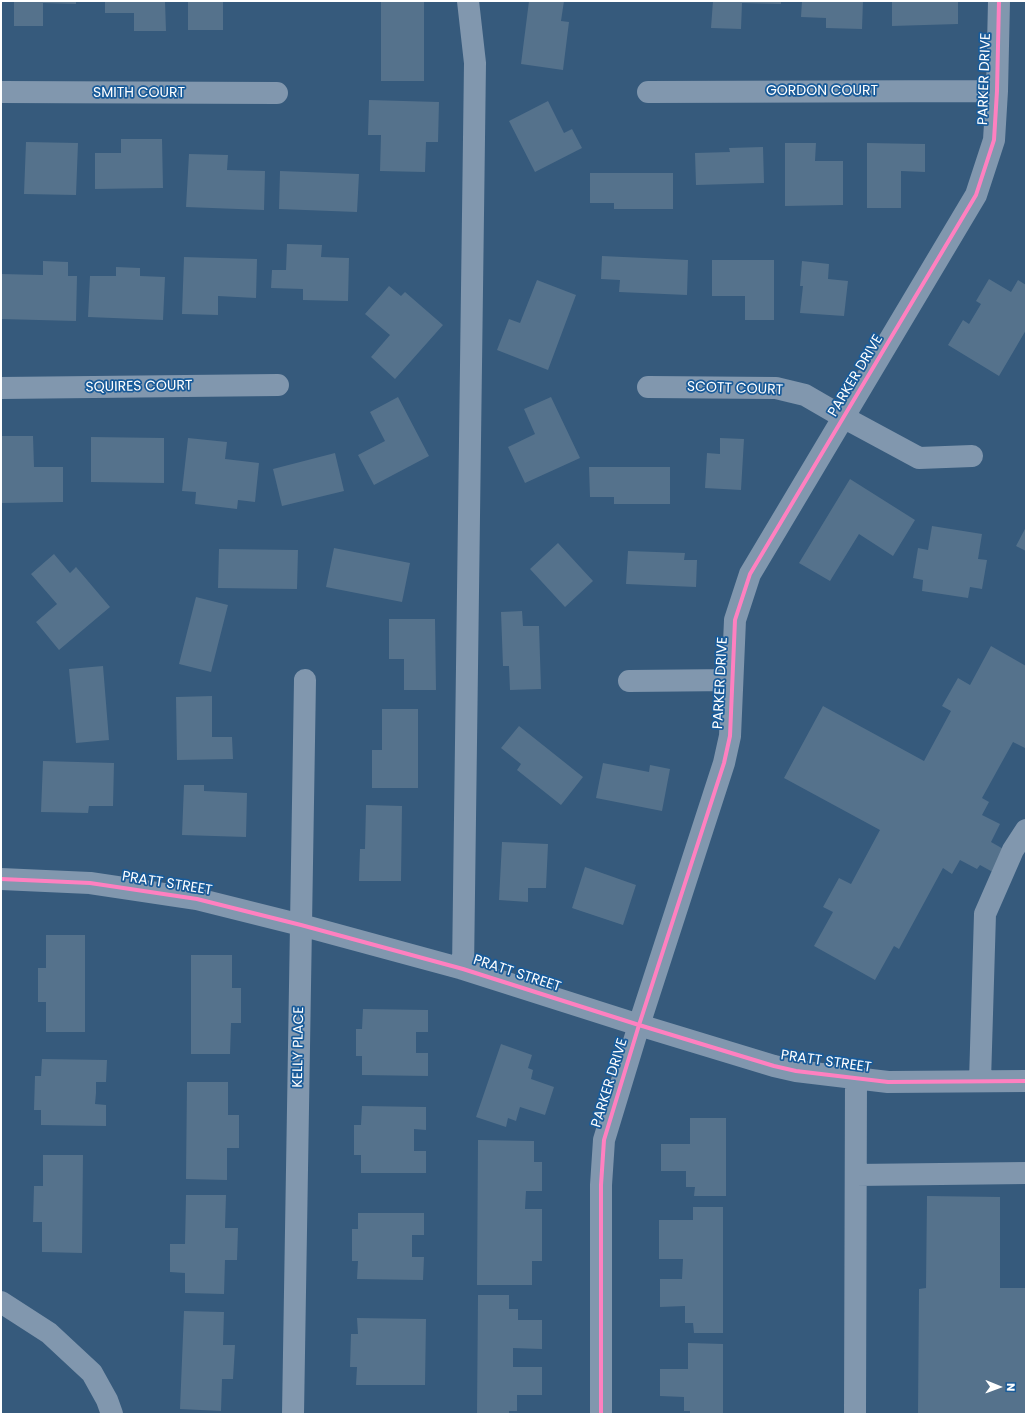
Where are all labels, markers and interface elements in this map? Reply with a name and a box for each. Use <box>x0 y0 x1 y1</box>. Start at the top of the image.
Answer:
street label: PARKER DRIVE <box>975 33 995 125</box>
street label: GORDON COURT <box>766 83 878 99</box>
street label: SMITH COURT <box>93 85 185 101</box>
street label: PARKER DRIVE <box>825 332 887 420</box>
street label: SQUIRES COURT <box>85 378 193 396</box>
street label: SCOTT COURT <box>687 379 783 399</box>
street label: PARKER DRIVE <box>710 636 732 730</box>
street label: PRATT STREET <box>121 869 213 899</box>
street label: PRATT STREET <box>471 952 563 996</box>
street label: KELLY PLACE <box>290 1006 308 1088</box>
street label: PARKER DRIVE <box>588 1036 632 1130</box>
street label: PRATT STREET <box>780 1047 872 1077</box>
north arrow <box>979 1367 1019 1407</box>
text: N <box>1003 1383 1019 1391</box>

